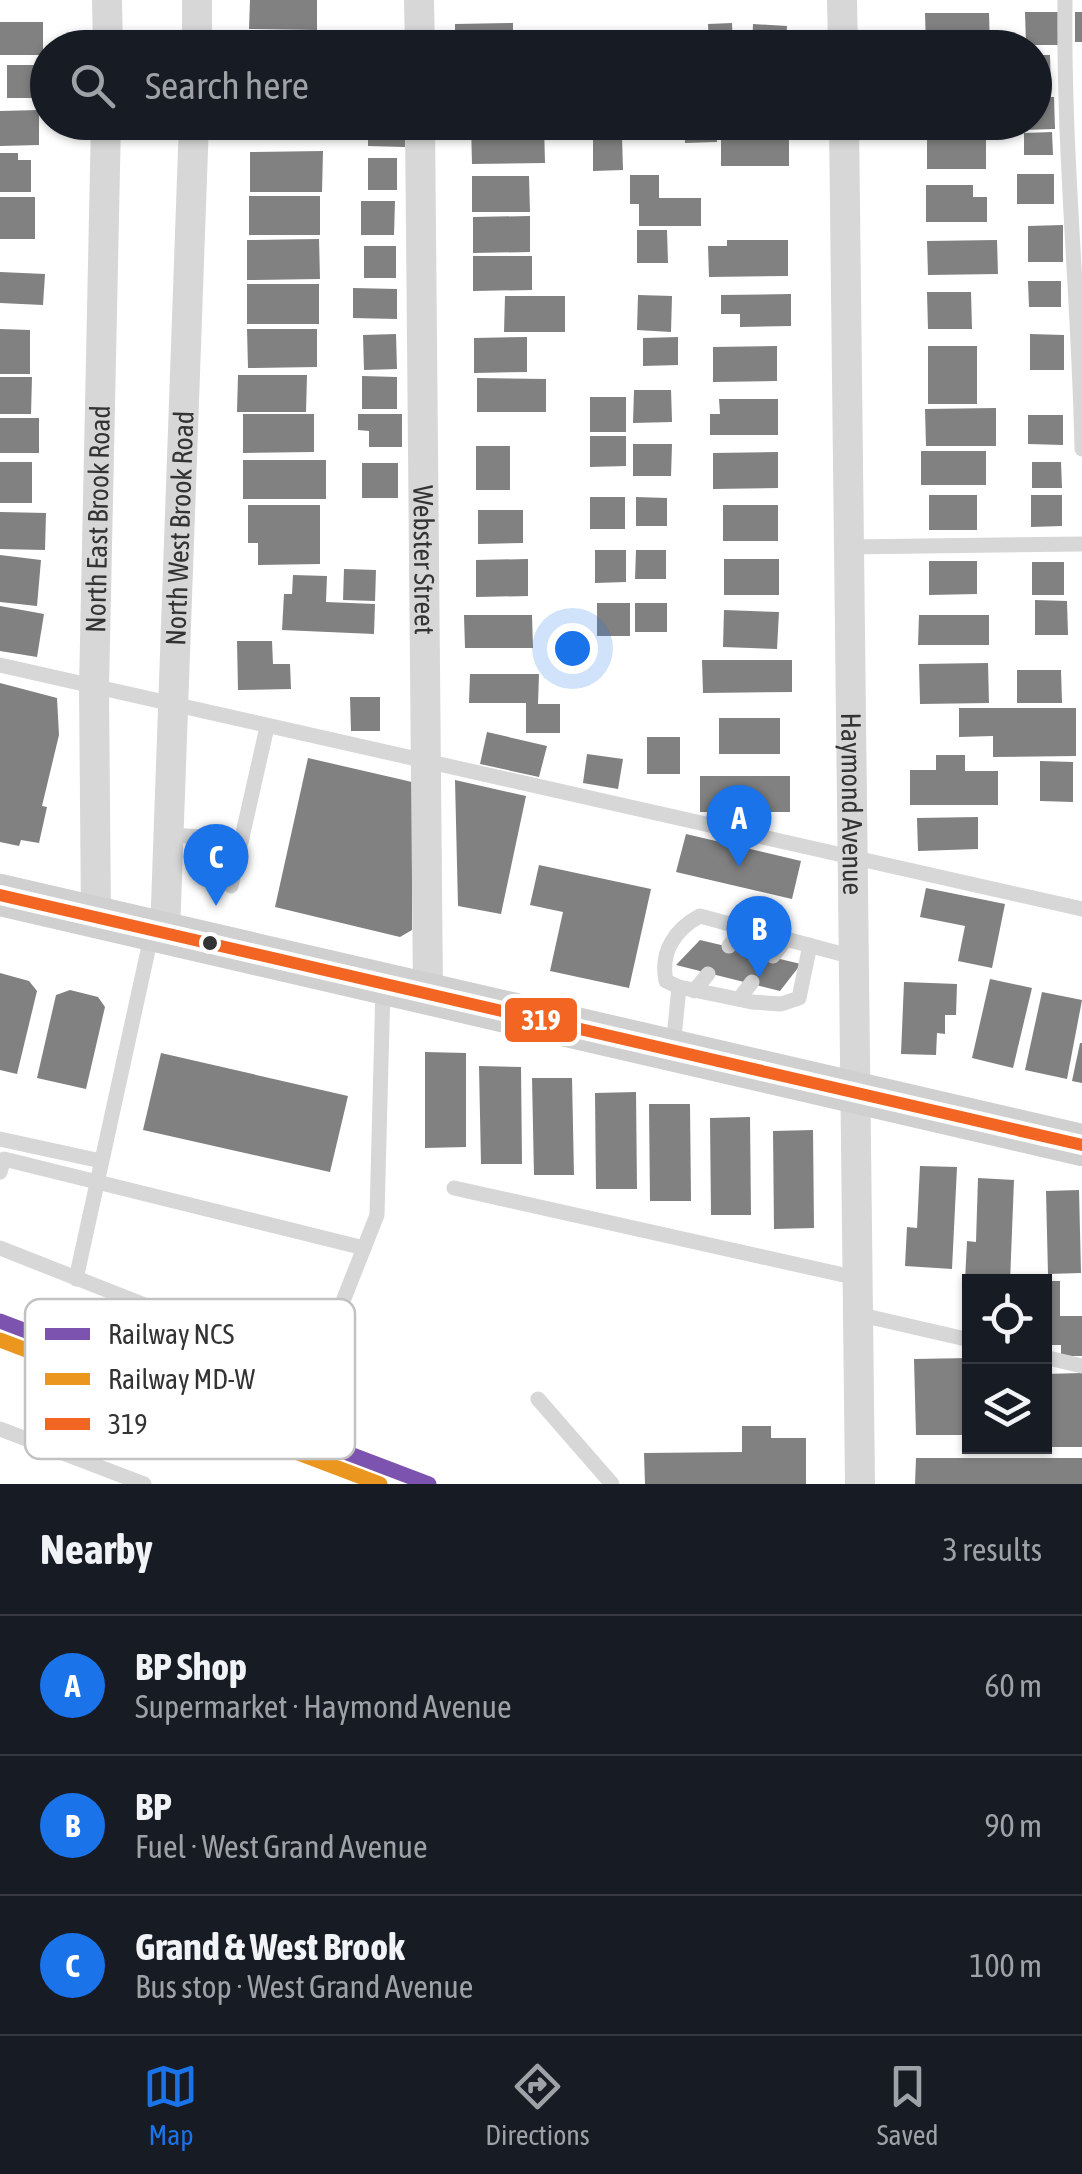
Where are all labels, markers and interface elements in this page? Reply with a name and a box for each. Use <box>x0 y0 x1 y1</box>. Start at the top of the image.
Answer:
search box <box>30 30 1052 140</box>
icon: search <box>65 58 120 113</box>
text: Search here <box>145 64 309 107</box>
street label: North East Brook Road <box>79 405 116 633</box>
street label: North West Brook Road <box>159 410 200 646</box>
street label: Webster Street <box>407 485 441 635</box>
your location <box>547 623 598 674</box>
street label: Haymond Avenue <box>835 713 869 895</box>
pin: A <box>706 784 772 867</box>
pin: C <box>184 824 248 906</box>
pin: B <box>726 896 792 978</box>
unlabelled marker <box>200 933 220 953</box>
line badge: 319 <box>503 996 579 1044</box>
text: 319 <box>521 1004 561 1036</box>
map controls <box>962 1274 1052 1454</box>
button: locate <box>962 1274 1052 1364</box>
legend <box>25 1299 355 1459</box>
text: Railway NCS <box>108 1318 235 1350</box>
text: Railway MD-W <box>108 1363 256 1395</box>
button: layers <box>962 1364 1052 1454</box>
text: 319 <box>108 1408 147 1440</box>
text: Nearby <box>40 1525 153 1573</box>
text: 3 results <box>943 1531 1042 1568</box>
text: BP Shop <box>135 1645 247 1688</box>
text: A <box>65 1667 80 1704</box>
text: 60 m <box>984 1667 1042 1704</box>
text: Supermarket · Haymond Avenue <box>135 1688 512 1725</box>
text: BP <box>135 1785 172 1828</box>
text: B <box>65 1807 80 1844</box>
text: 90 m <box>984 1807 1042 1844</box>
text: Fuel · West Grand Avenue <box>135 1828 428 1865</box>
text: Grand & West Brook <box>135 1925 405 1968</box>
text: C <box>65 1947 80 1984</box>
text: 100 m <box>969 1947 1042 1984</box>
text: Bus stop · West Grand Avenue <box>135 1968 473 2005</box>
tab: Map <box>143 2059 198 2151</box>
tab: Directions <box>485 2059 590 2151</box>
tab: Saved <box>877 2059 939 2151</box>

